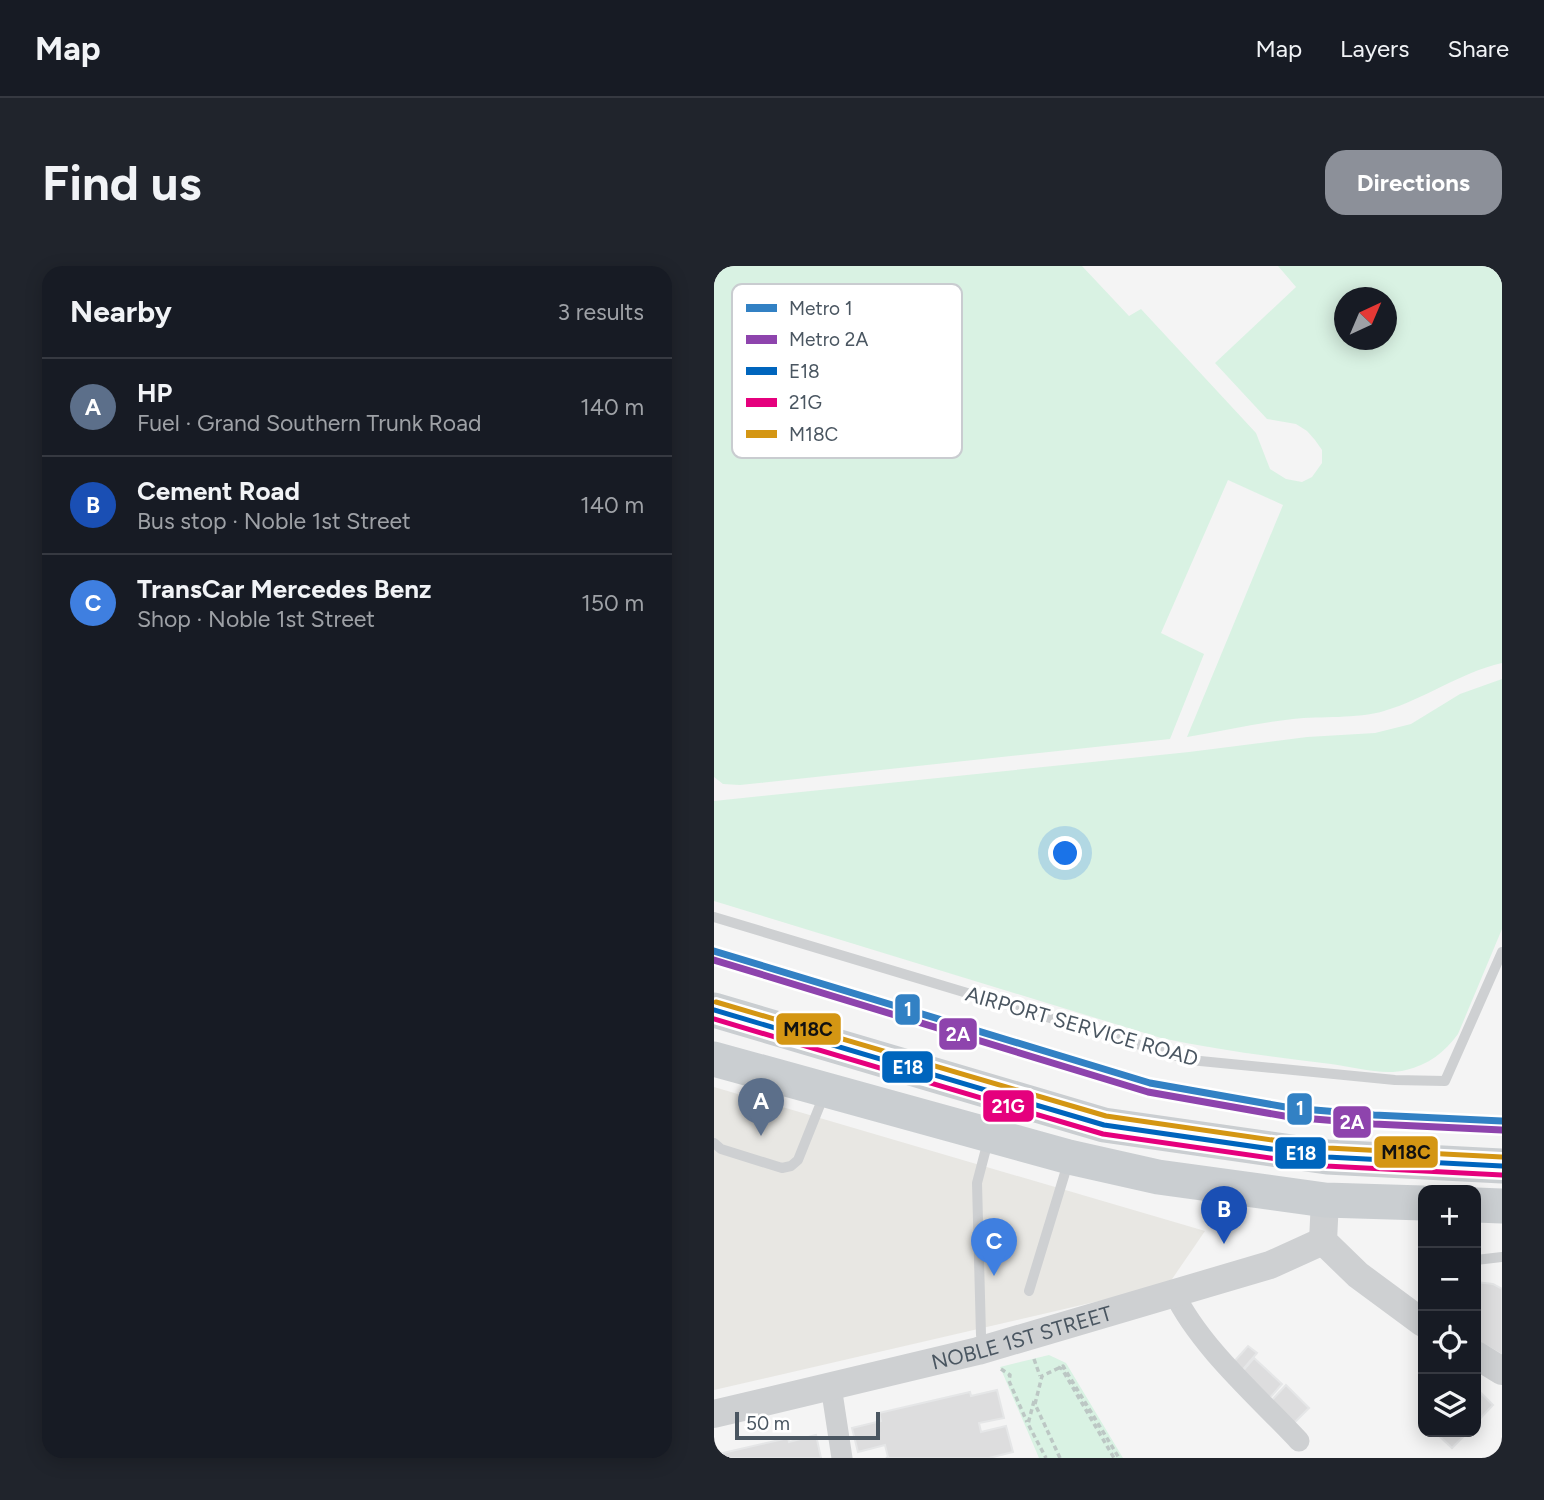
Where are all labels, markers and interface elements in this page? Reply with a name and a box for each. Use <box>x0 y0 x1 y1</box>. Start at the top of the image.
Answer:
text: Map <box>35 29 101 68</box>
text: Map <box>1255 34 1302 63</box>
text: Layers <box>1340 34 1409 63</box>
text: Share <box>1447 34 1509 63</box>
button: Directions <box>1325 150 1502 215</box>
text: Find us <box>42 153 201 212</box>
legend <box>732 284 962 458</box>
north arrow <box>1334 287 1397 350</box>
text: Nearby <box>70 293 172 330</box>
text: Metro 1 <box>789 297 853 320</box>
text: 3 results <box>557 298 644 326</box>
text: Metro 2A <box>789 328 868 351</box>
text: E18 <box>789 360 820 383</box>
text: HP <box>137 377 172 409</box>
text: 21G <box>789 391 822 414</box>
text: A <box>85 393 101 421</box>
text: 140 m <box>580 393 644 421</box>
text: Fuel · Grand Southern Trunk Road <box>137 409 481 437</box>
text: M18C <box>789 423 839 446</box>
text: Cement Road <box>137 475 300 507</box>
text: B <box>86 491 100 519</box>
text: 140 m <box>580 491 644 519</box>
text: Bus stop · Noble 1st Street <box>137 507 411 535</box>
text: TransCar Mercedes Benz <box>137 573 431 605</box>
text: C <box>85 589 101 617</box>
text: 150 m <box>581 589 644 617</box>
text: Shop · Noble 1st Street <box>137 605 375 633</box>
your location <box>1048 836 1082 870</box>
street label: AIRPORT SERVICE ROAD <box>963 981 1201 1071</box>
line badge: 1 <box>894 993 921 1026</box>
text: 1 <box>904 998 912 1021</box>
line badge: M18C <box>775 1012 842 1046</box>
line badge: 2A <box>938 1017 978 1051</box>
text: M18C <box>783 1018 833 1041</box>
text: 2A <box>946 1023 971 1046</box>
line badge: E18 <box>881 1050 934 1084</box>
text: E18 <box>893 1056 923 1079</box>
pin: A <box>738 1078 784 1136</box>
line badge: 21G <box>982 1089 1035 1123</box>
line badge: 1 <box>1286 1092 1313 1126</box>
text: 21G <box>991 1095 1025 1118</box>
text: 1 <box>1296 1097 1304 1120</box>
line badge: 2A <box>1332 1105 1372 1139</box>
text: 2A <box>1340 1111 1365 1134</box>
line badge: M18C <box>1373 1135 1439 1169</box>
line badge: E18 <box>1274 1136 1327 1170</box>
text: M18C <box>1381 1141 1431 1164</box>
text: E18 <box>1286 1142 1316 1165</box>
map controls <box>1418 1185 1481 1437</box>
button: + <box>1418 1185 1481 1248</box>
pin: B <box>1201 1186 1247 1244</box>
pin: C <box>971 1218 1017 1276</box>
button: − <box>1418 1248 1481 1311</box>
street label: NOBLE 1ST STREET <box>929 1300 1115 1374</box>
button: locate <box>1418 1311 1481 1374</box>
button: layers <box>1418 1374 1481 1437</box>
scale bar <box>735 1409 880 1441</box>
text: 50 m <box>746 1412 790 1435</box>

